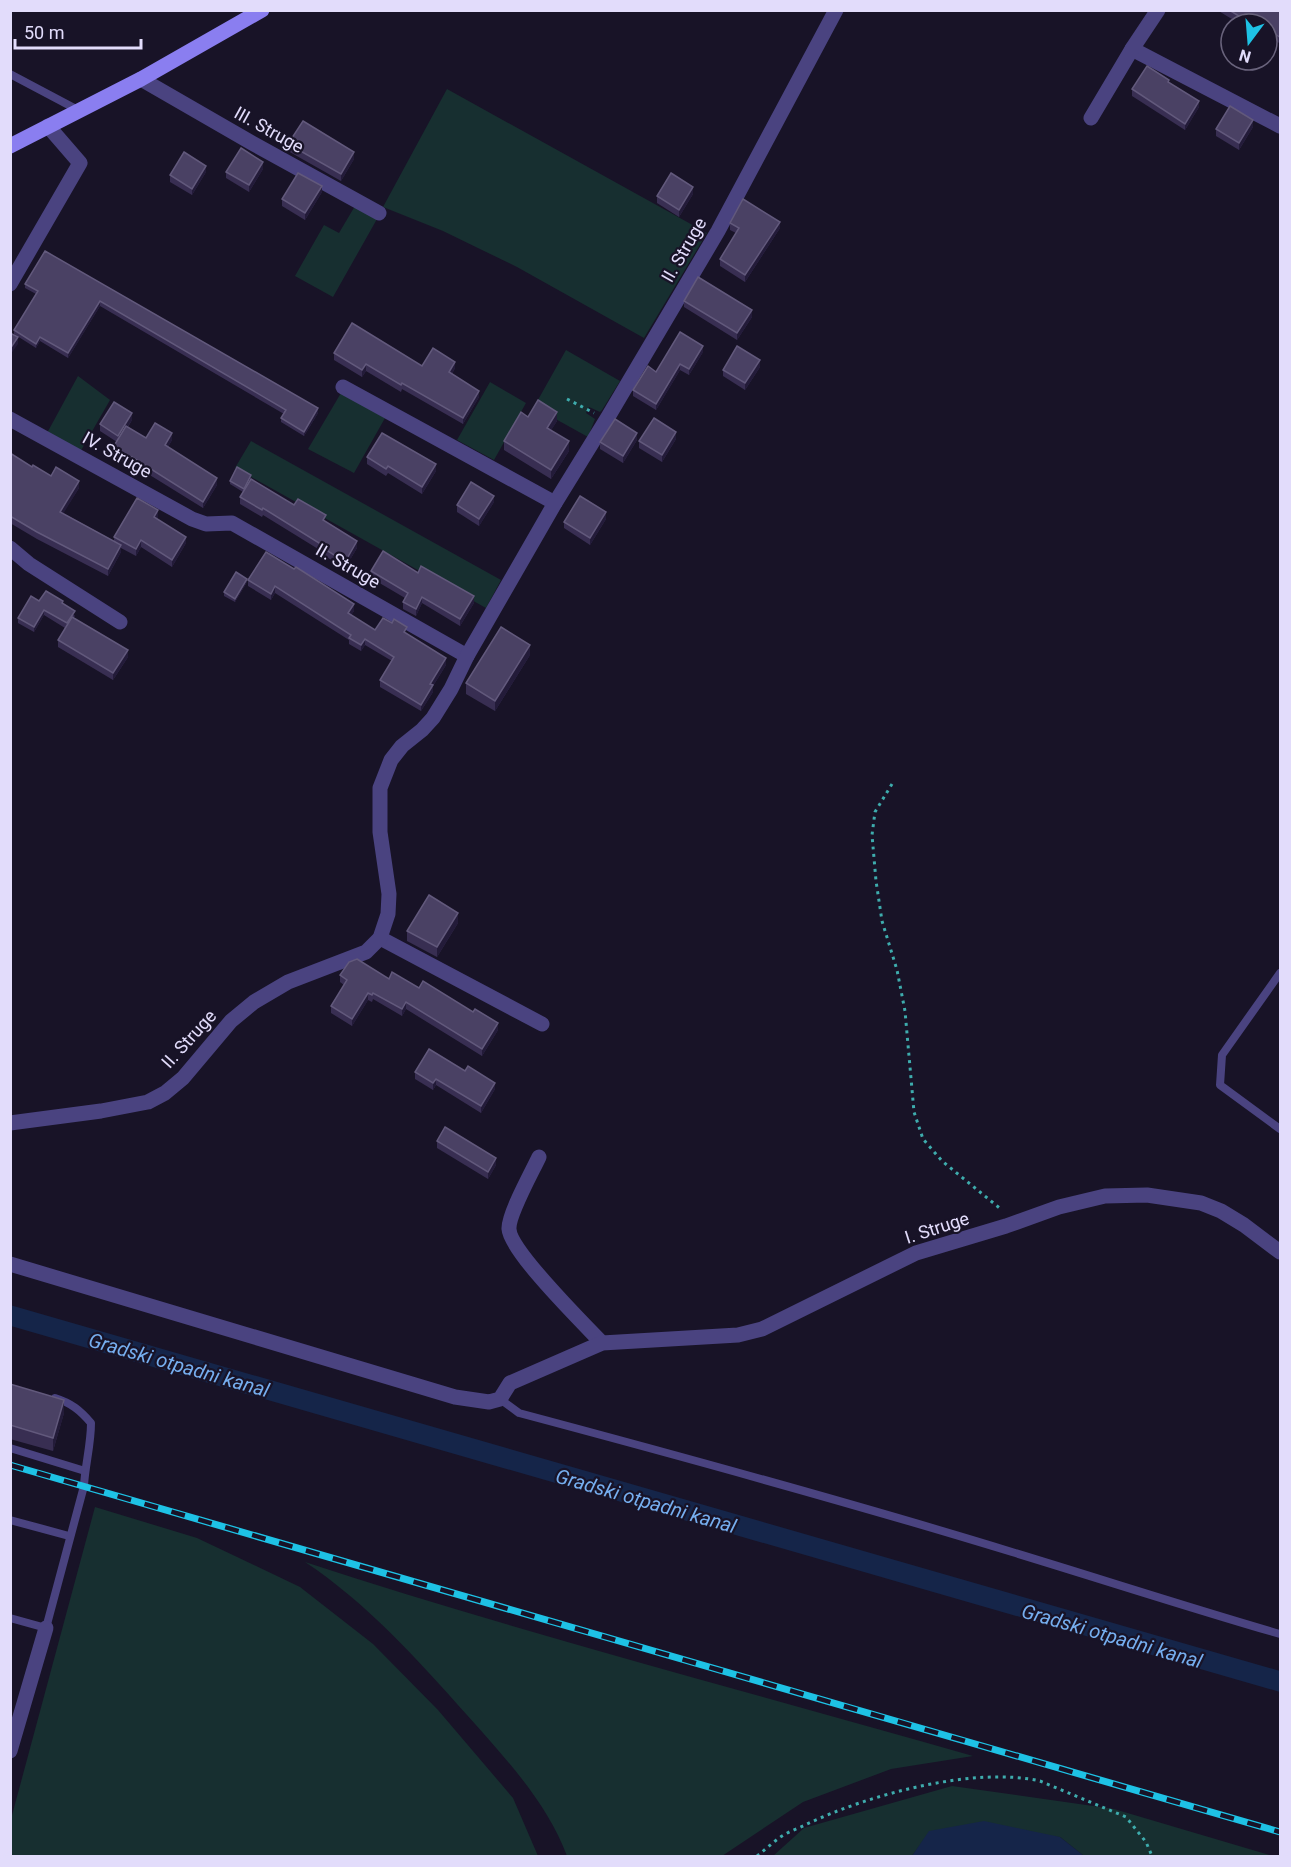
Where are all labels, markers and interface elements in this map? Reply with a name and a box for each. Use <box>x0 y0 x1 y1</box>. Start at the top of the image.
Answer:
scale bar <box>15 12 141 50</box>
north arrow <box>1219 12 1279 72</box>
text: 50 m <box>24 22 64 43</box>
text: N <box>1237 45 1253 67</box>
street label: III. Struge <box>231 102 308 157</box>
street label: II. Struge <box>657 214 710 286</box>
street label: IV. Struge <box>79 427 156 482</box>
street label: II. Struge <box>312 539 384 592</box>
street label: II. Struge <box>157 1005 220 1072</box>
street label: I. Struge <box>902 1207 972 1248</box>
water label: Gradski otpadni kanal <box>86 1328 272 1402</box>
water label: Gradski otpadni kanal <box>553 1464 739 1538</box>
water label: Gradski otpadni kanal <box>1019 1599 1205 1673</box>

